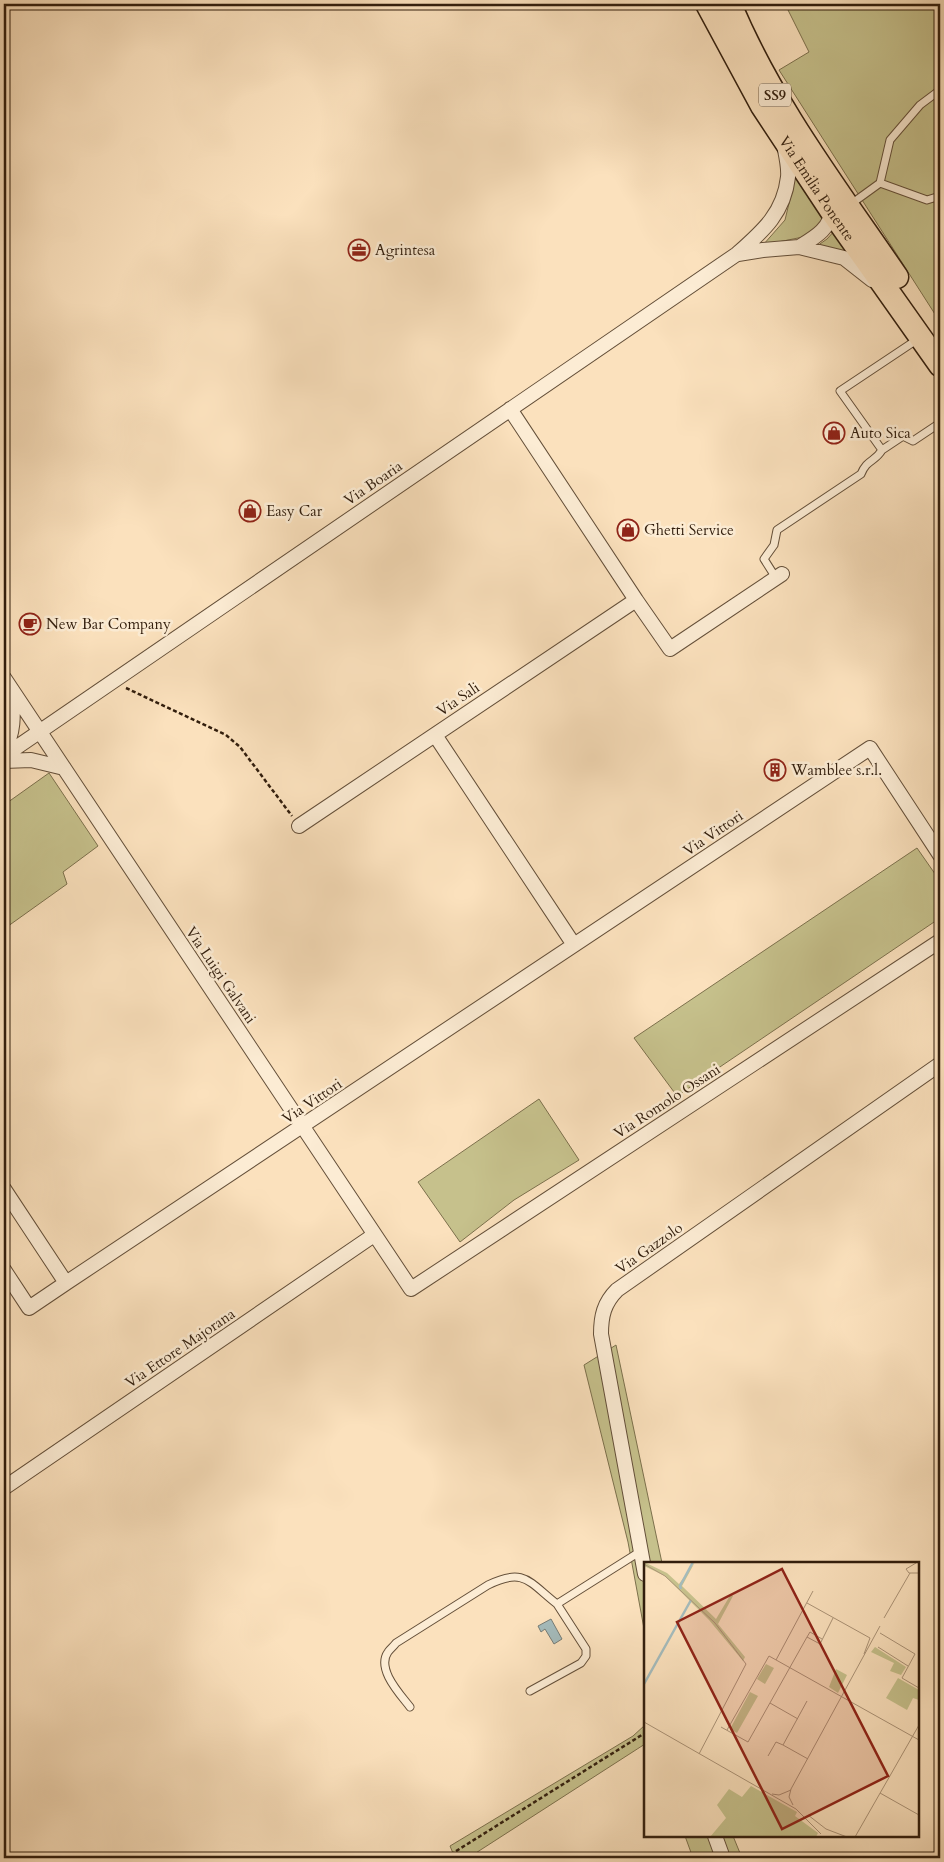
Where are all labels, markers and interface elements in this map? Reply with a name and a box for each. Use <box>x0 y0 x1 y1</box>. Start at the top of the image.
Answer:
road number: SS9 <box>759 84 791 106</box>
street label: Via Emilia Ponente <box>774 132 860 245</box>
office icon: Agrintesa <box>347 238 371 262</box>
place label: Agrintesa <box>375 240 436 260</box>
shop icon: Auto Sica <box>822 421 846 445</box>
place label: Auto Sica <box>850 423 911 443</box>
street label: Via Boaria <box>340 456 407 510</box>
shop icon: Easy Car <box>238 499 262 523</box>
place label: Easy Car <box>266 501 323 521</box>
shop icon: Ghetti Service <box>616 518 640 542</box>
place label: Ghetti Service <box>644 520 734 540</box>
cafe icon: New Bar Company <box>18 612 42 636</box>
place label: New Bar Company <box>46 614 171 634</box>
street label: Via Sali <box>433 677 483 721</box>
building icon: Wamblee s.r.l. <box>763 758 787 782</box>
place label: Wamblee s.r.l. <box>790 760 882 780</box>
street label: Via Vittori <box>679 806 747 860</box>
street label: Via Luigi Galvani <box>181 923 261 1027</box>
street label: Via Romolo Ossani <box>610 1059 724 1143</box>
street label: Via Vittori <box>278 1074 346 1128</box>
street label: Via Gazzolo <box>612 1218 686 1278</box>
street label: Via Ettore Majorana <box>121 1303 239 1392</box>
inset map <box>644 1562 919 1837</box>

